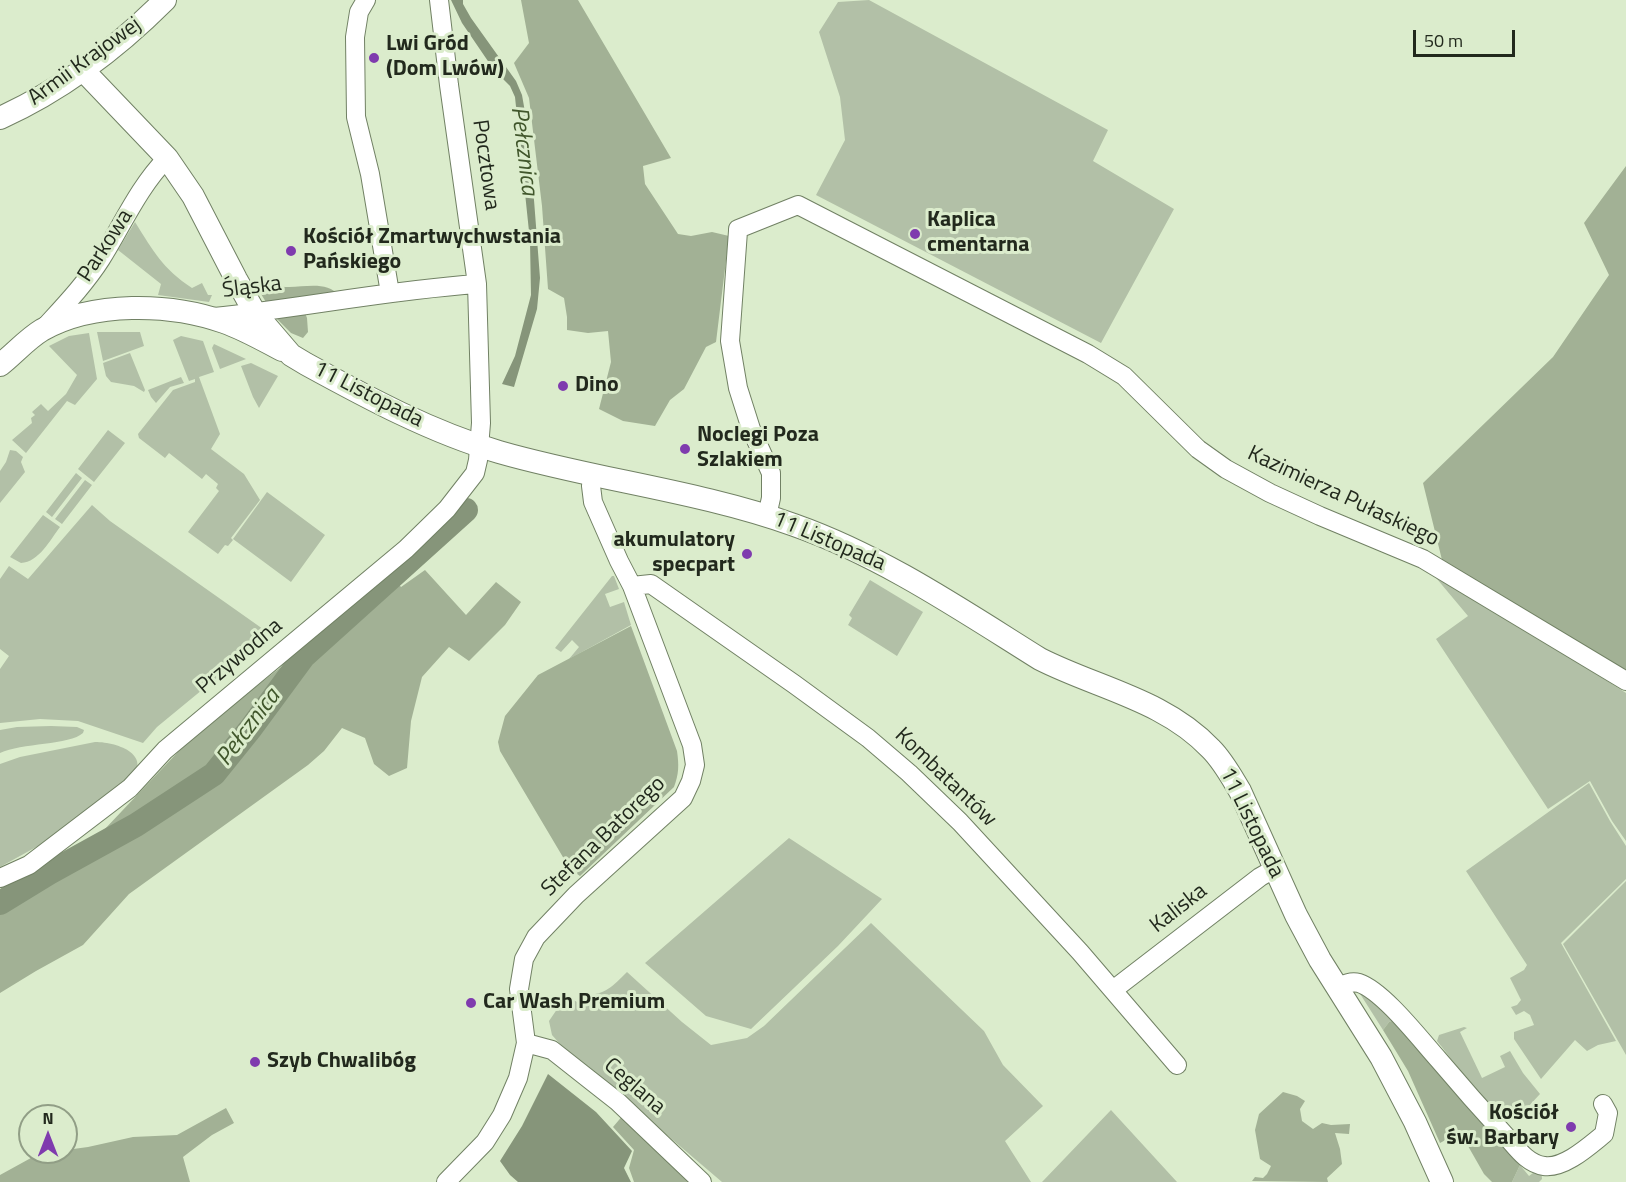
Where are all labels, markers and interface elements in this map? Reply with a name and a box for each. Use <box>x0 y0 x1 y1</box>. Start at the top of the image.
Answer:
street label: Armii Krajowej <box>23 12 147 112</box>
scale bar <box>1416 18 1518 56</box>
text: 50 m <box>1424 27 1463 54</box>
place label: Lwi Gród (Dom Lwów) <box>386 32 504 84</box>
marker: Lwi Gród (Dom Lwów) <box>367 51 381 65</box>
water label: Pełcznica <box>503 105 543 197</box>
street label: Pocztowa <box>466 118 504 212</box>
street label: Parkowa <box>73 205 139 287</box>
place label: Kaplica cmentarna <box>927 208 1029 260</box>
place label: Kościół Zmartwychwstania Pańskiego <box>303 225 561 276</box>
marker: Kaplica cmentarna <box>908 227 922 241</box>
marker: Kościół Zmartwychwstania Pańskiego <box>284 244 298 258</box>
street label: Śląska <box>221 271 283 305</box>
street label: 11 Listopada <box>309 356 427 434</box>
place label: Dino <box>575 373 619 399</box>
marker: Dino <box>556 379 570 393</box>
place label: Noclegi Poza Szlakiem <box>697 423 819 475</box>
street label: Kazimierza Pułaskiego <box>1243 441 1443 553</box>
marker: Noclegi Poza Szlakiem <box>678 442 692 456</box>
street label: 11 Listopada <box>769 506 889 578</box>
place label: akumulatory specpart <box>614 528 735 580</box>
marker: akumulatory specpart <box>740 547 754 561</box>
street label: Przywodna <box>192 613 288 701</box>
water label: Pełcznica <box>211 684 287 772</box>
street label: Kombatantów <box>889 723 1001 833</box>
street label: 11 Listopada <box>1213 763 1289 883</box>
street label: Stefana Batorego <box>537 771 671 903</box>
street label: Kaliska <box>1145 879 1213 939</box>
place label: Car Wash Premium <box>483 990 665 1016</box>
marker: Car Wash Premium <box>464 996 478 1010</box>
place label: Szyb Chwalibóg <box>267 1049 416 1075</box>
street label: Ceglana <box>598 1053 670 1121</box>
marker: Szyb Chwalibóg <box>248 1055 262 1069</box>
place label: Kościół św. Barbary <box>1446 1101 1559 1152</box>
north arrow <box>18 1104 78 1164</box>
text: N <box>42 1106 54 1130</box>
marker: Kościół św. Barbary <box>1564 1120 1578 1134</box>

